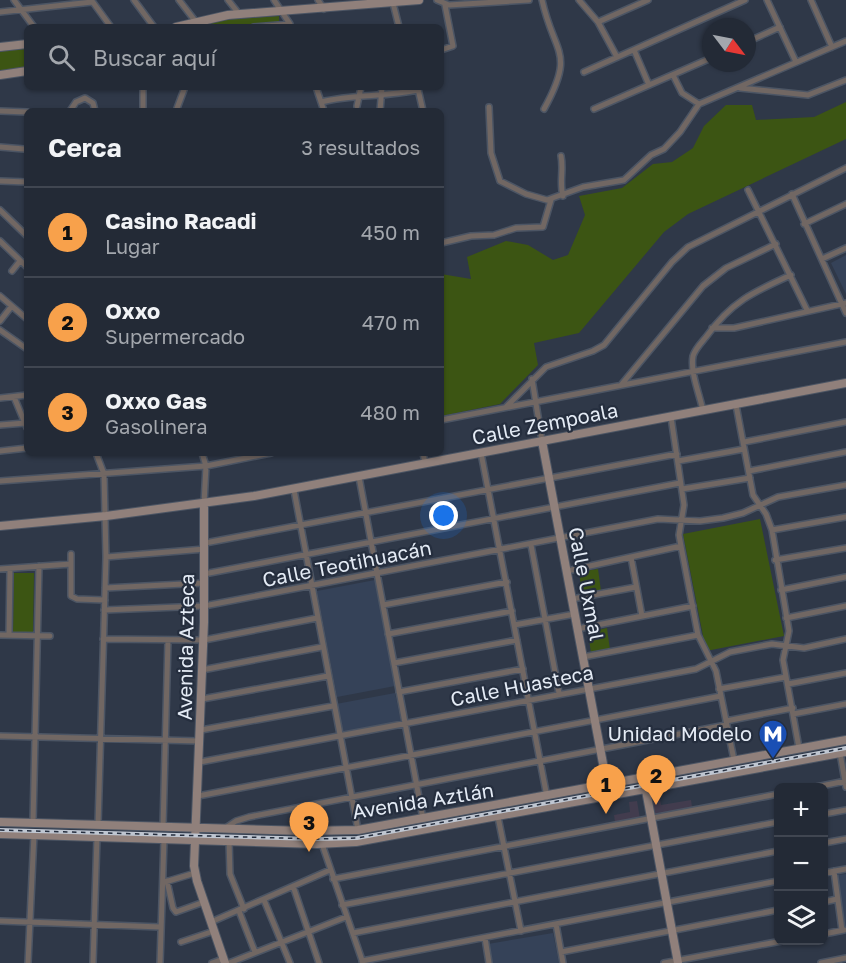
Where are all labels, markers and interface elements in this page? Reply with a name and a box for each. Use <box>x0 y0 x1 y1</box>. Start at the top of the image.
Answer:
north arrow <box>702 18 756 72</box>
search box <box>24 24 444 90</box>
icon: search <box>45 41 78 74</box>
text: Buscar aquí <box>93 44 216 71</box>
text: Cerca <box>48 132 122 163</box>
text: 3 resultados <box>301 135 420 159</box>
text: Casino Racadi <box>105 207 256 234</box>
text: 1 <box>62 220 73 244</box>
text: 450 m <box>361 220 420 244</box>
text: Lugar <box>105 234 160 258</box>
text: Oxxo <box>105 297 160 324</box>
text: 2 <box>61 310 74 334</box>
text: 470 m <box>362 310 420 334</box>
text: Supermercado <box>105 324 245 348</box>
text: Oxxo Gas <box>105 387 207 414</box>
street label: Calle Zempoala <box>470 397 620 449</box>
text: 3 <box>61 400 74 424</box>
text: 480 m <box>361 400 420 424</box>
text: Gasolinera <box>105 414 208 438</box>
your location <box>429 501 458 530</box>
street label: Calle Uxmal <box>564 525 610 643</box>
street label: Calle Teotihuacán <box>260 535 433 591</box>
street label: Avenida Azteca <box>172 573 198 721</box>
street label: Calle Huasteca <box>448 659 595 711</box>
metro station icon: Unidad Modelo <box>757 718 789 760</box>
place label: Unidad Modelo <box>608 721 752 745</box>
pin: 2 <box>636 756 676 805</box>
pin: 1 <box>586 764 626 814</box>
street label: Avenida Aztlán <box>350 777 495 823</box>
map controls <box>774 783 828 945</box>
button: + <box>774 783 828 837</box>
pin: 3 <box>290 802 328 852</box>
button: − <box>774 837 828 891</box>
button: layers <box>774 891 828 945</box>

